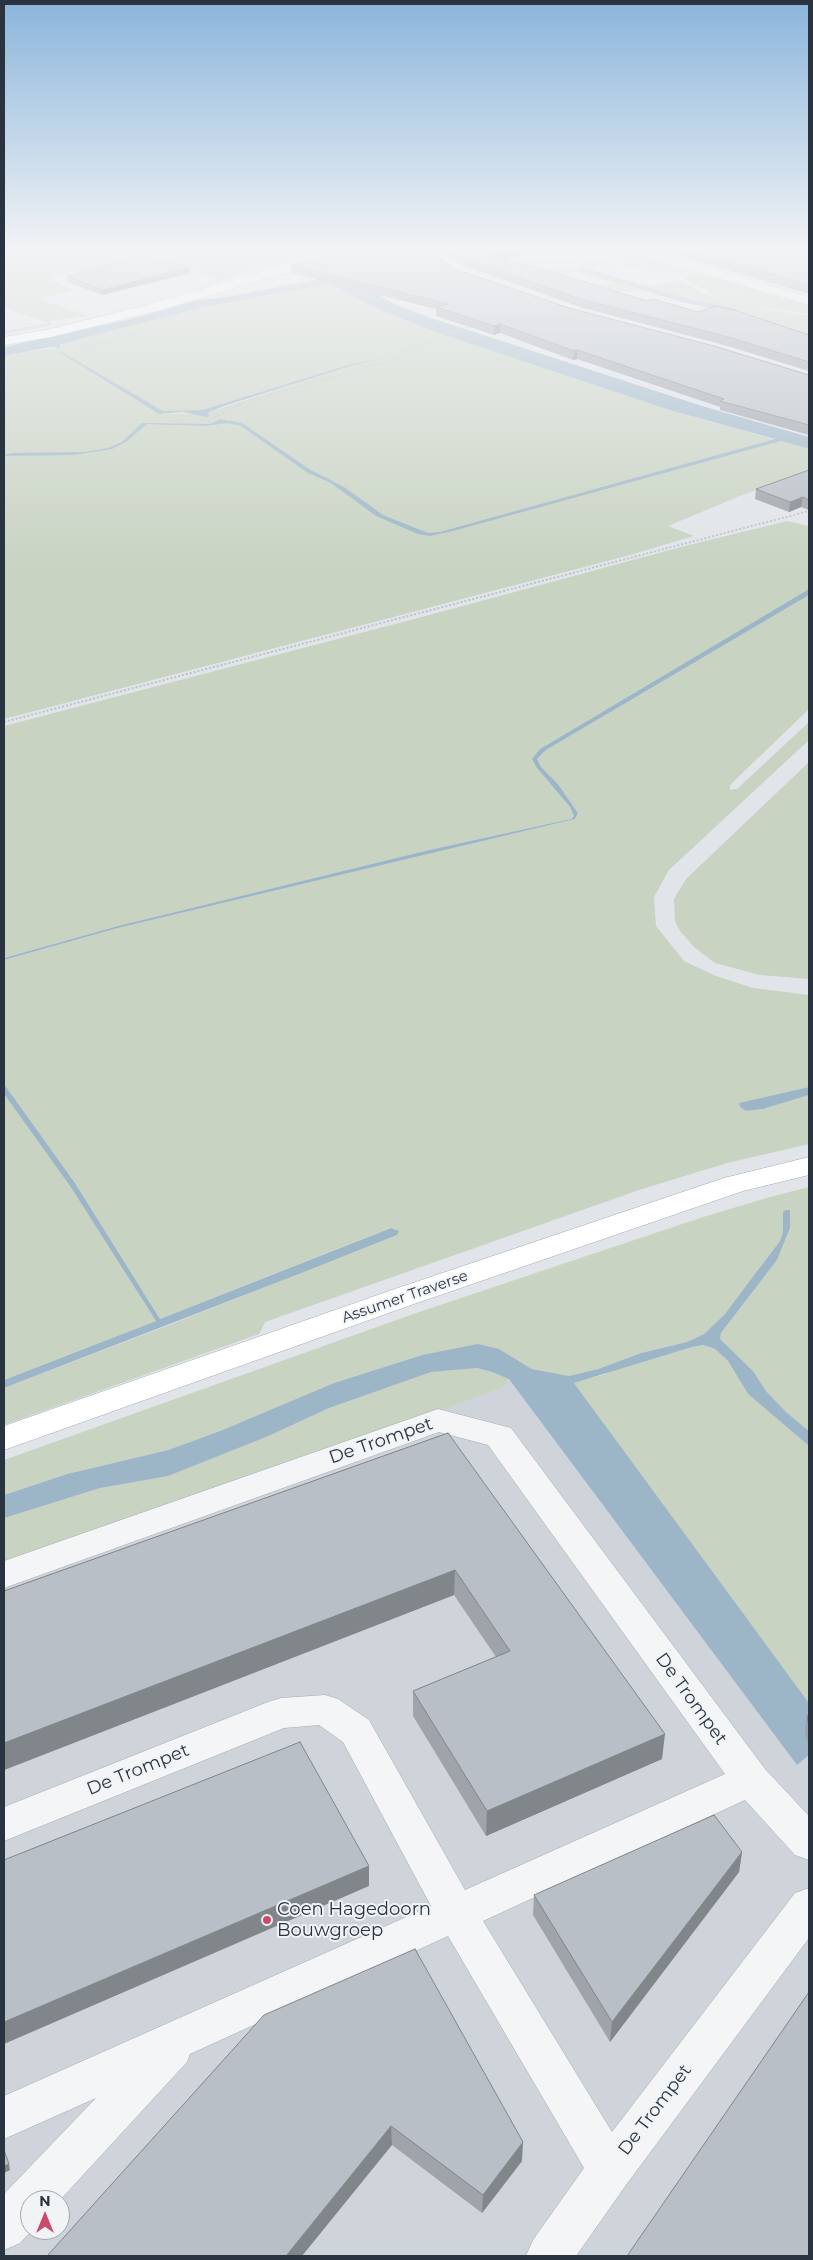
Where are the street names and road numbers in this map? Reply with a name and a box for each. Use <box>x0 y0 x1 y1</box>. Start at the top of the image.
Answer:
street label: Assumer Traverse <box>340 1267 470 1327</box>
street label: De Trompet <box>326 1413 436 1469</box>
street label: De Trompet <box>650 1649 732 1749</box>
street label: De Trompet <box>84 1740 192 1800</box>
street label: De Trompet <box>614 2060 696 2160</box>

